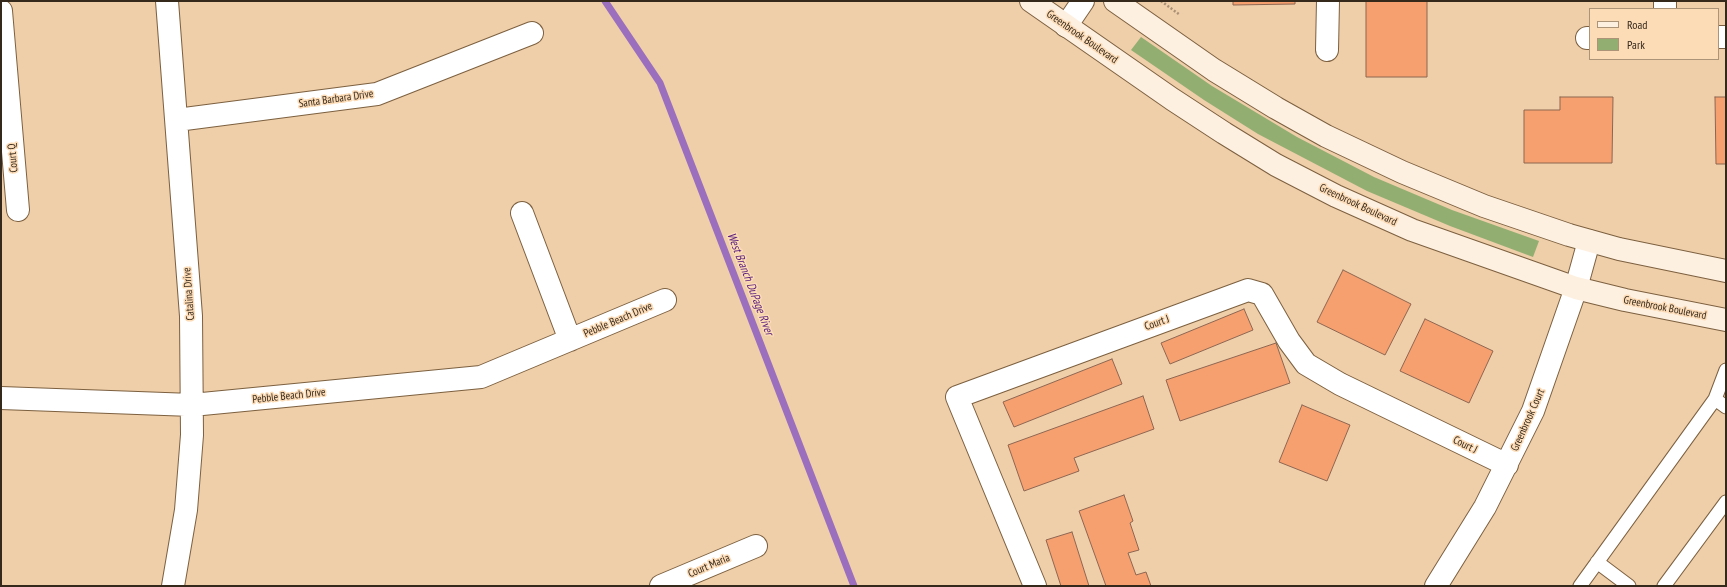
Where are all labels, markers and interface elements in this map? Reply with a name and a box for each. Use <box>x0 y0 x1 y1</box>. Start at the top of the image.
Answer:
street label: Greenbrook Boulevard <box>1044 7 1120 67</box>
legend <box>1589 8 1719 60</box>
text: Road <box>1627 17 1647 32</box>
text: Park <box>1627 37 1645 52</box>
street label: Santa Barbara Drive <box>298 87 374 111</box>
street label: Court Q <box>5 143 21 173</box>
street label: Greenbrook Boulevard <box>1317 181 1399 229</box>
water label: West Branch DuPage River <box>724 231 776 337</box>
street label: Catalina Drive <box>181 267 197 321</box>
street label: Greenbrook Boulevard <box>1622 293 1708 323</box>
street label: Pebble Beach Drive <box>582 300 654 340</box>
street label: Court J <box>1143 312 1171 334</box>
street label: Pebble Beach Drive <box>252 386 326 406</box>
street label: Greenbrook Court <box>1508 387 1548 453</box>
street label: Court J <box>1451 433 1479 457</box>
street label: Court Maria <box>686 551 732 581</box>

